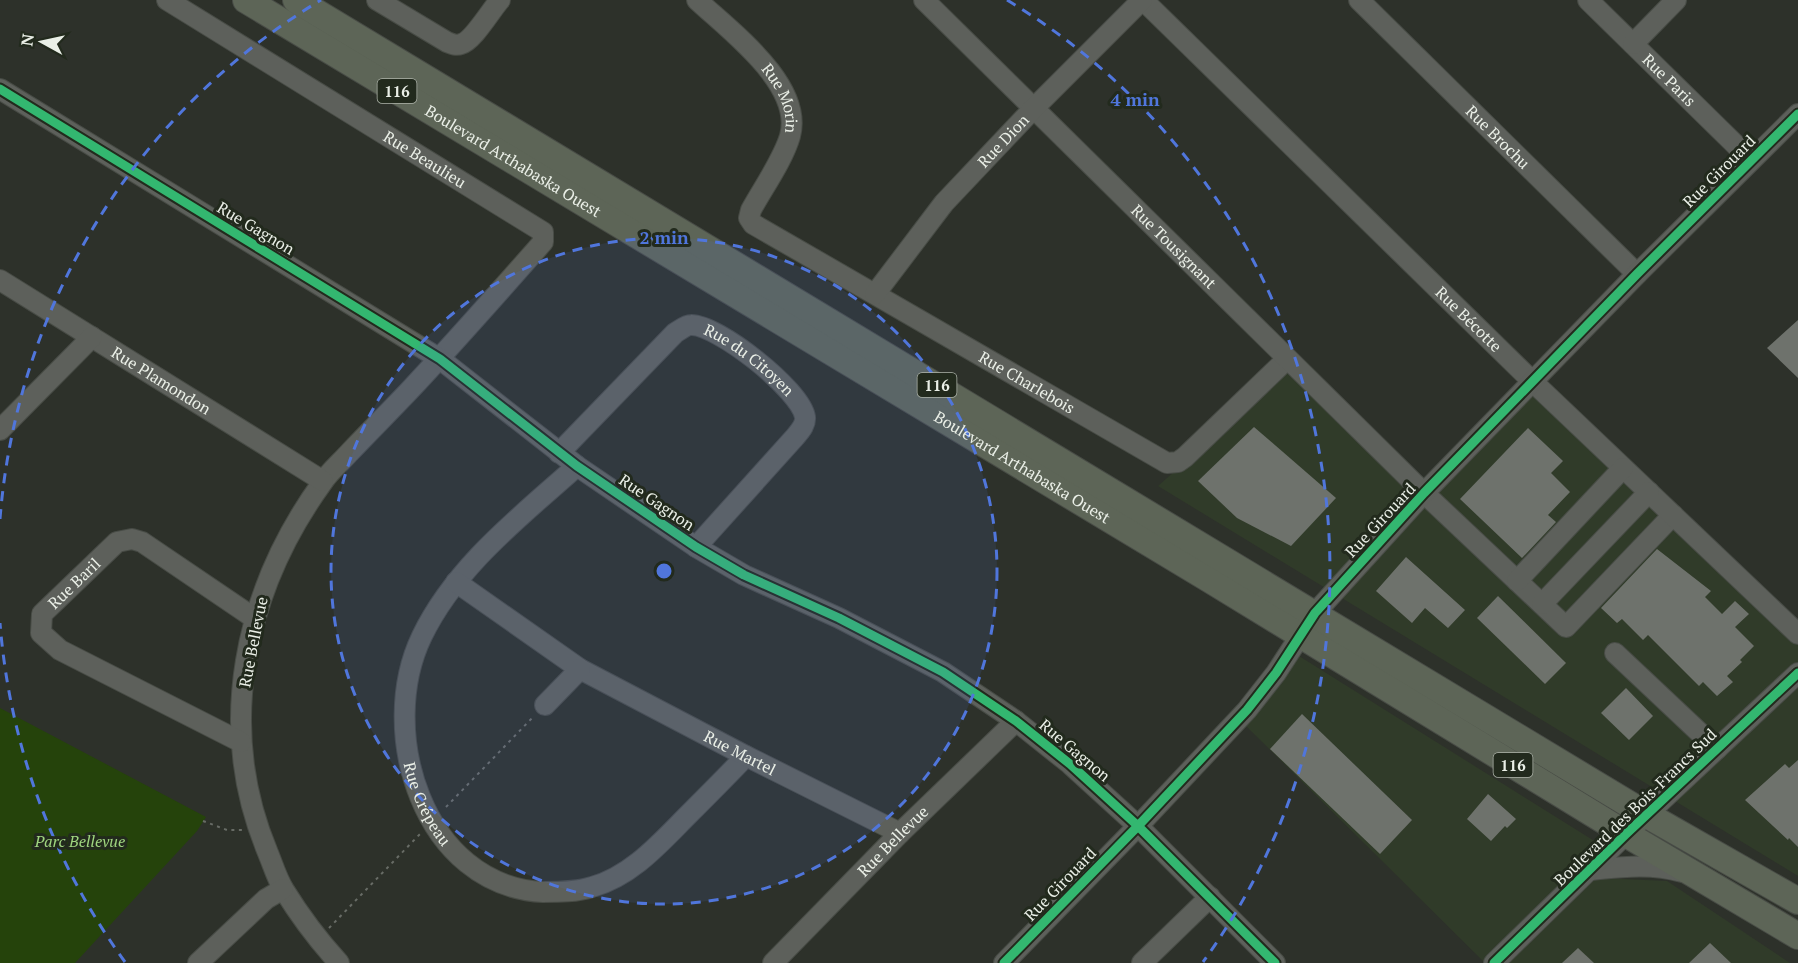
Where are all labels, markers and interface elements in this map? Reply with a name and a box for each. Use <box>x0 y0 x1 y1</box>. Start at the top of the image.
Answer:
north arrow <box>12 12 72 72</box>
text: N <box>15 32 39 47</box>
street label: Rue Paris <box>1638 49 1701 111</box>
street label: Rue Morin <box>757 59 803 135</box>
road number: 116 <box>378 79 416 103</box>
text: 4 min <box>1110 87 1160 111</box>
street label: Boulevard Arthabaska Ouest <box>421 99 606 222</box>
street label: Rue Brochu <box>1461 100 1535 174</box>
street label: Rue Dion <box>972 109 1034 172</box>
street label: Rue Beaulieu <box>379 125 470 193</box>
street label: Rue Girouard <box>1678 130 1760 212</box>
street label: Rue Gagnon <box>213 196 299 260</box>
street label: Rue Tousignant <box>1126 199 1221 293</box>
text: 2 min <box>639 225 689 249</box>
street label: Rue Bécotte <box>1431 281 1507 357</box>
street label: Rue du Citoyen <box>701 318 800 401</box>
street label: Rue Plamondon <box>107 341 216 420</box>
street label: Rue Charlebois <box>975 346 1079 419</box>
road number: 116 <box>918 373 956 397</box>
street label: Boulevard Arthabaska Ouest <box>930 405 1115 528</box>
street label: Rue Gagnon <box>615 469 699 536</box>
street label: Rue Girouard <box>1340 478 1420 562</box>
street label: Rue Baril <box>43 553 105 614</box>
centre of rings <box>654 561 674 581</box>
street label: Rue Bellevue <box>233 595 273 689</box>
street label: Rue Gagnon <box>1035 714 1116 787</box>
street label: Boulevard des Bois-Francs Sud <box>1549 723 1721 891</box>
street label: Rue Martel <box>700 725 780 780</box>
road number: 116 <box>1494 753 1532 777</box>
street label: Rue Crépeau <box>399 760 456 850</box>
street label: Rue Bellevue <box>852 801 933 881</box>
park label: Parc Bellevue <box>34 830 125 852</box>
street label: Rue Girouard <box>1019 842 1101 926</box>

